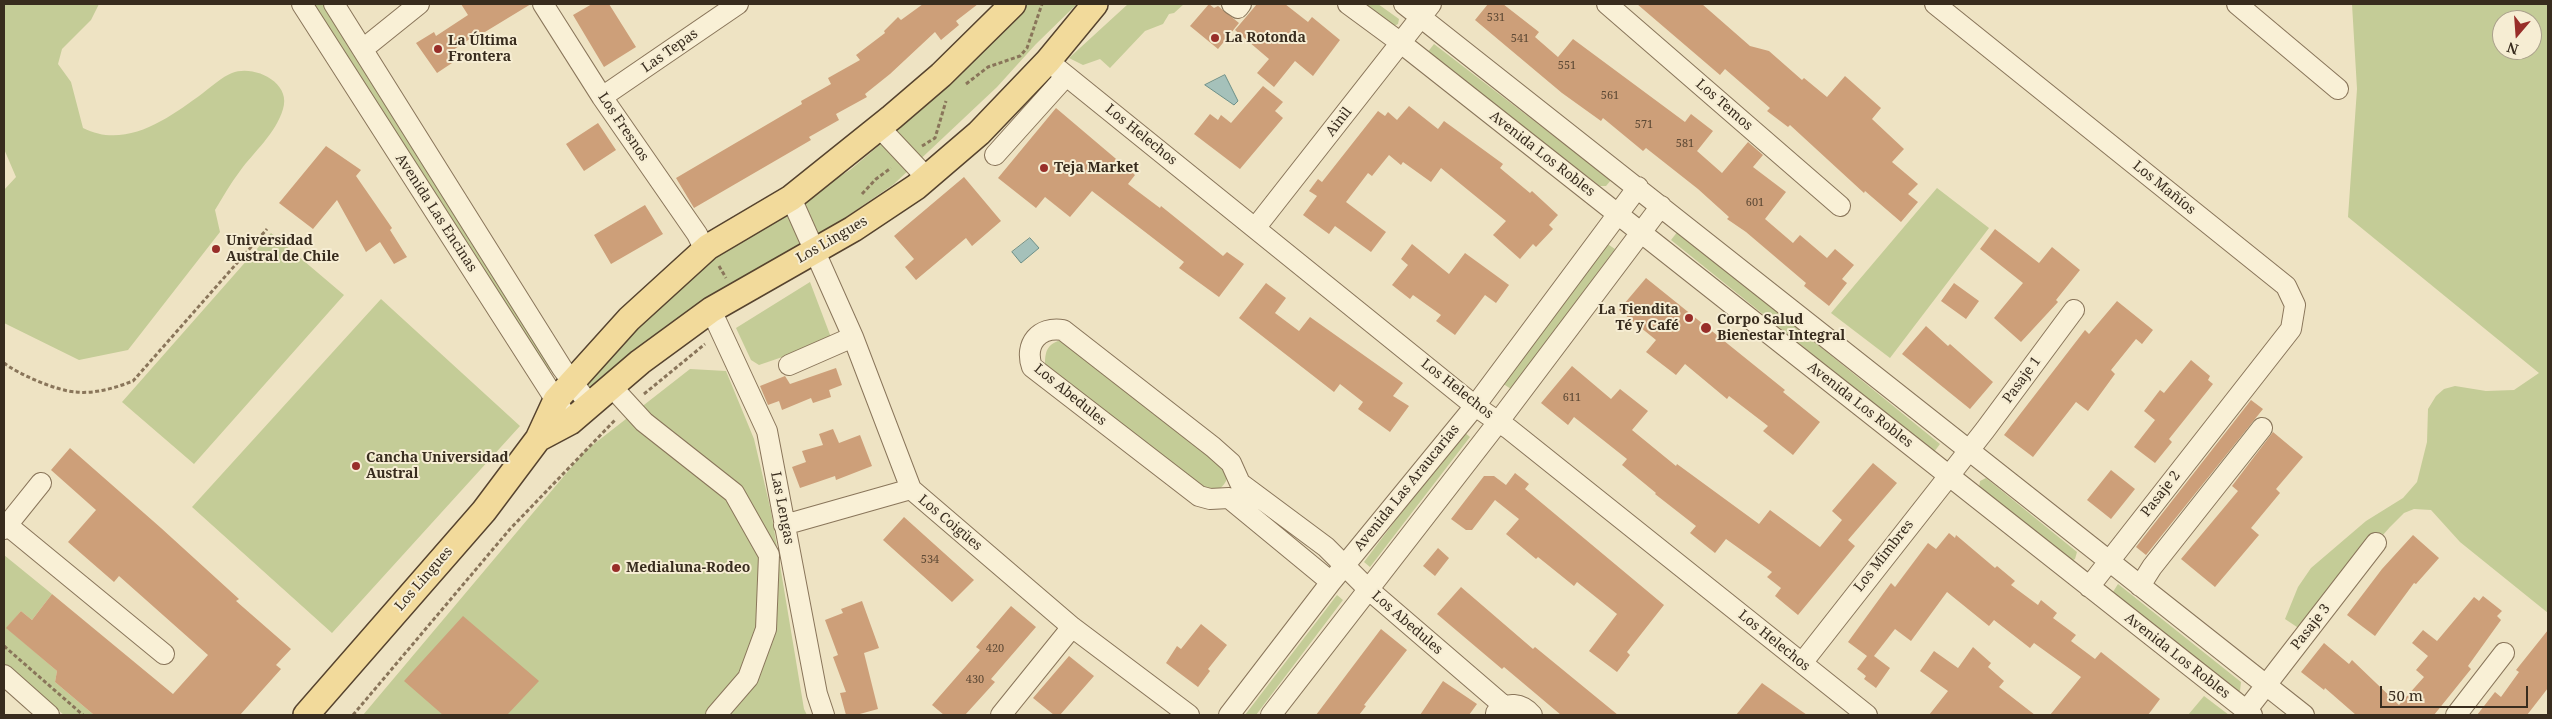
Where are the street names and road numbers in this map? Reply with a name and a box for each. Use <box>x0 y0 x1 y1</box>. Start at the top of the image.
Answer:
street label: Las Tepas <box>639 26 701 76</box>
street label: Los Temos <box>1692 76 1756 134</box>
street label: Los Fresnos <box>594 90 652 164</box>
street label: Los Helechos <box>1102 101 1180 169</box>
street label: Ainil <box>1322 104 1356 140</box>
street label: Avenida Los Robles <box>1486 108 1598 200</box>
street label: Avenida Las Encinas <box>392 151 480 275</box>
street label: Los Mañíos <box>2129 158 2199 218</box>
street label: Los Lingues <box>794 213 870 267</box>
street label: Pasaje 1 <box>1999 353 2045 407</box>
street label: Los Helechos <box>1417 355 1497 423</box>
street label: Avenida Los Robles <box>1804 359 1916 451</box>
street label: Los Abedules <box>1030 361 1110 429</box>
street label: Avenida Las Araucarias <box>1351 421 1463 555</box>
street label: Pasaje 2 <box>2138 468 2184 520</box>
street label: Las Lengas <box>767 470 797 546</box>
street label: Los Coigües <box>915 491 985 555</box>
street label: Los Mimbres <box>1851 517 1917 595</box>
street label: Los Lingues <box>392 544 456 614</box>
street label: Los Abedules <box>1368 588 1446 658</box>
street label: Pasaje 3 <box>2288 601 2334 653</box>
street label: Los Helechos <box>1735 607 1813 675</box>
street label: Avenida Los Robles <box>2121 610 2233 702</box>

